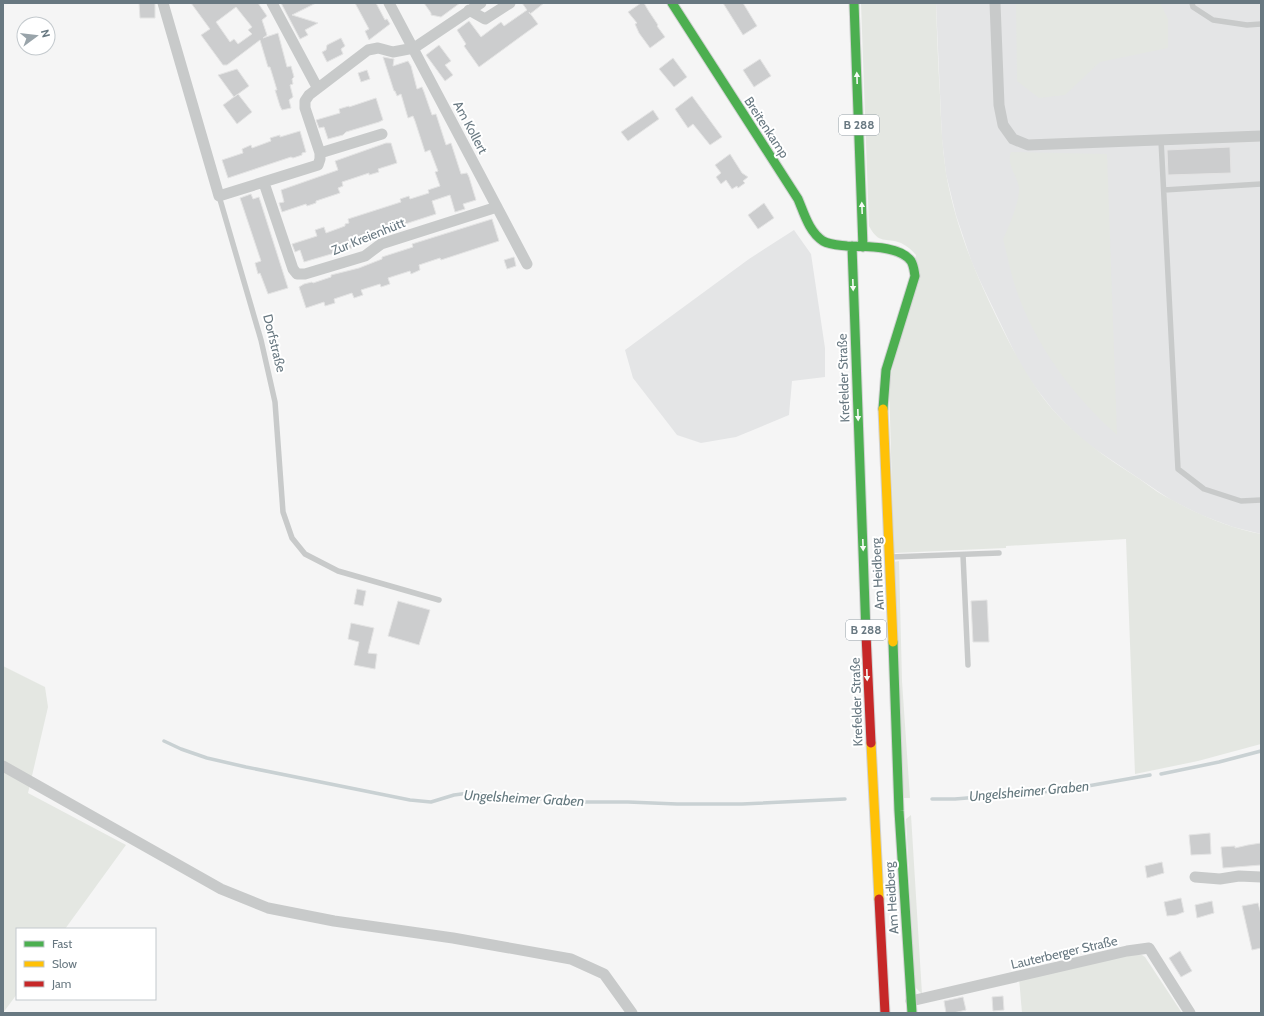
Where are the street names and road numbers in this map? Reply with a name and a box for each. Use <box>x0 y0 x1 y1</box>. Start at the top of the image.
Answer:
street label: Breitenkamp <box>741 93 793 161</box>
street label: Am Kollert <box>450 98 492 157</box>
road number: B 288 <box>839 115 879 135</box>
street label: Zur Kreienhütt <box>329 214 408 258</box>
street label: Dorfstraße <box>260 312 290 374</box>
street label: Krefelder Straße <box>833 333 853 423</box>
street label: Am Heidberg <box>867 537 887 611</box>
road number: B 288 <box>846 620 886 640</box>
street label: Krefelder Straße <box>846 657 866 747</box>
street label: Am Heidberg <box>880 861 902 935</box>
street label: Lauterberger Straße <box>1009 932 1119 972</box>

